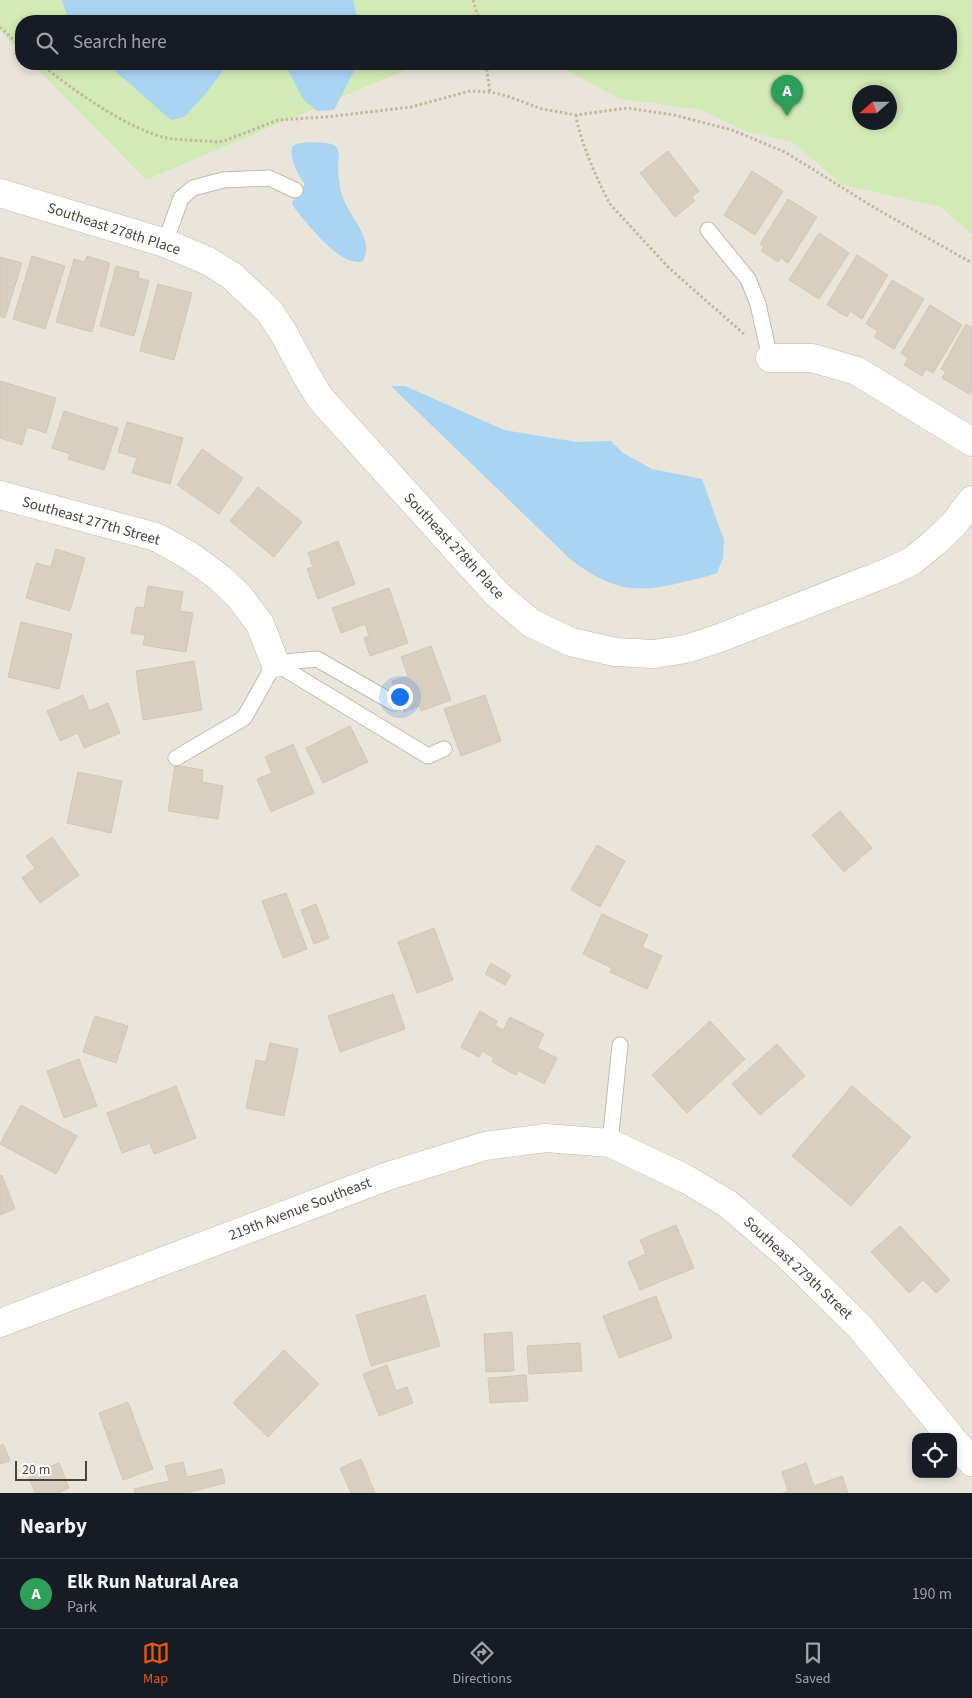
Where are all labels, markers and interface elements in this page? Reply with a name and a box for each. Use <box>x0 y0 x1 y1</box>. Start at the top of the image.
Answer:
search box <box>15 15 957 70</box>
icon: search <box>33 29 61 57</box>
text: Search here <box>73 29 167 56</box>
pin: A <box>771 75 803 116</box>
north arrow <box>852 85 897 130</box>
street label: Southeast 278th Place <box>45 198 183 260</box>
street label: Southeast 278th Place <box>399 488 509 604</box>
street label: Southeast 277th Street <box>20 491 162 551</box>
your location <box>387 684 413 710</box>
street label: 219th Avenue Southeast <box>226 1172 374 1246</box>
street label: Southeast 279th Street <box>739 1212 857 1324</box>
map controls <box>912 1433 957 1478</box>
button: locate <box>912 1433 957 1478</box>
scale bar <box>15 1458 88 1481</box>
text: 20 m <box>22 1460 50 1480</box>
text: Nearby <box>20 1511 87 1541</box>
text: Elk Run Natural Area <box>67 1569 239 1596</box>
text: A <box>31 1583 41 1605</box>
text: 190 m <box>912 1583 952 1605</box>
text: Park <box>67 1596 97 1618</box>
tab: Map <box>142 1639 170 1689</box>
tab: Directions <box>453 1639 512 1689</box>
tab: Saved <box>795 1639 830 1689</box>

